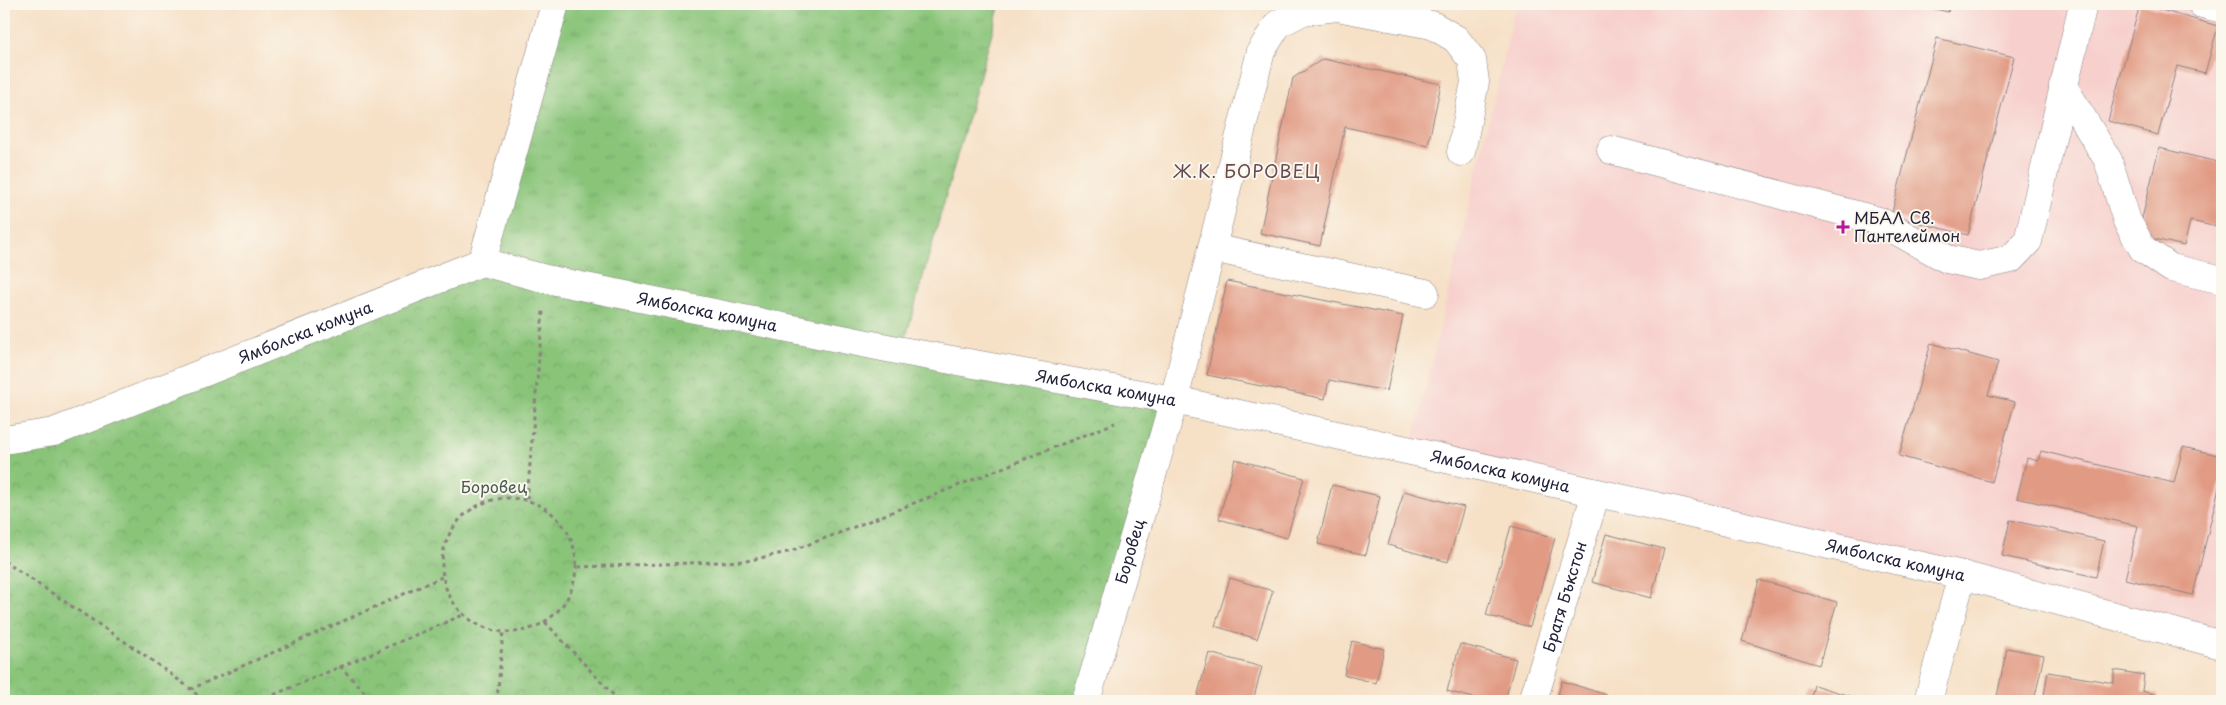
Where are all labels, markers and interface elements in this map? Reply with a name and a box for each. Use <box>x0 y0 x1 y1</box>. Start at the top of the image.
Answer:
district label: Ж.К. БОРОВЕЦ <box>1172 157 1321 184</box>
place label: МБАЛ Св. Пантелеймон <box>1854 205 1960 247</box>
marker: МБАЛ Св. Пантелеймон <box>1836 220 1850 234</box>
street label: Ямболска комуна <box>635 285 780 337</box>
street label: Ямболска комуна <box>234 294 376 369</box>
street label: Ямболска комуна <box>1034 362 1179 411</box>
street label: Ямболска комуна <box>1428 443 1573 497</box>
park label: Боровец <box>461 474 527 498</box>
street label: Боровец <box>1108 516 1150 586</box>
street label: Ямболска комуна <box>1824 532 1968 586</box>
street label: Братя Бъкстон <box>1536 538 1592 655</box>

